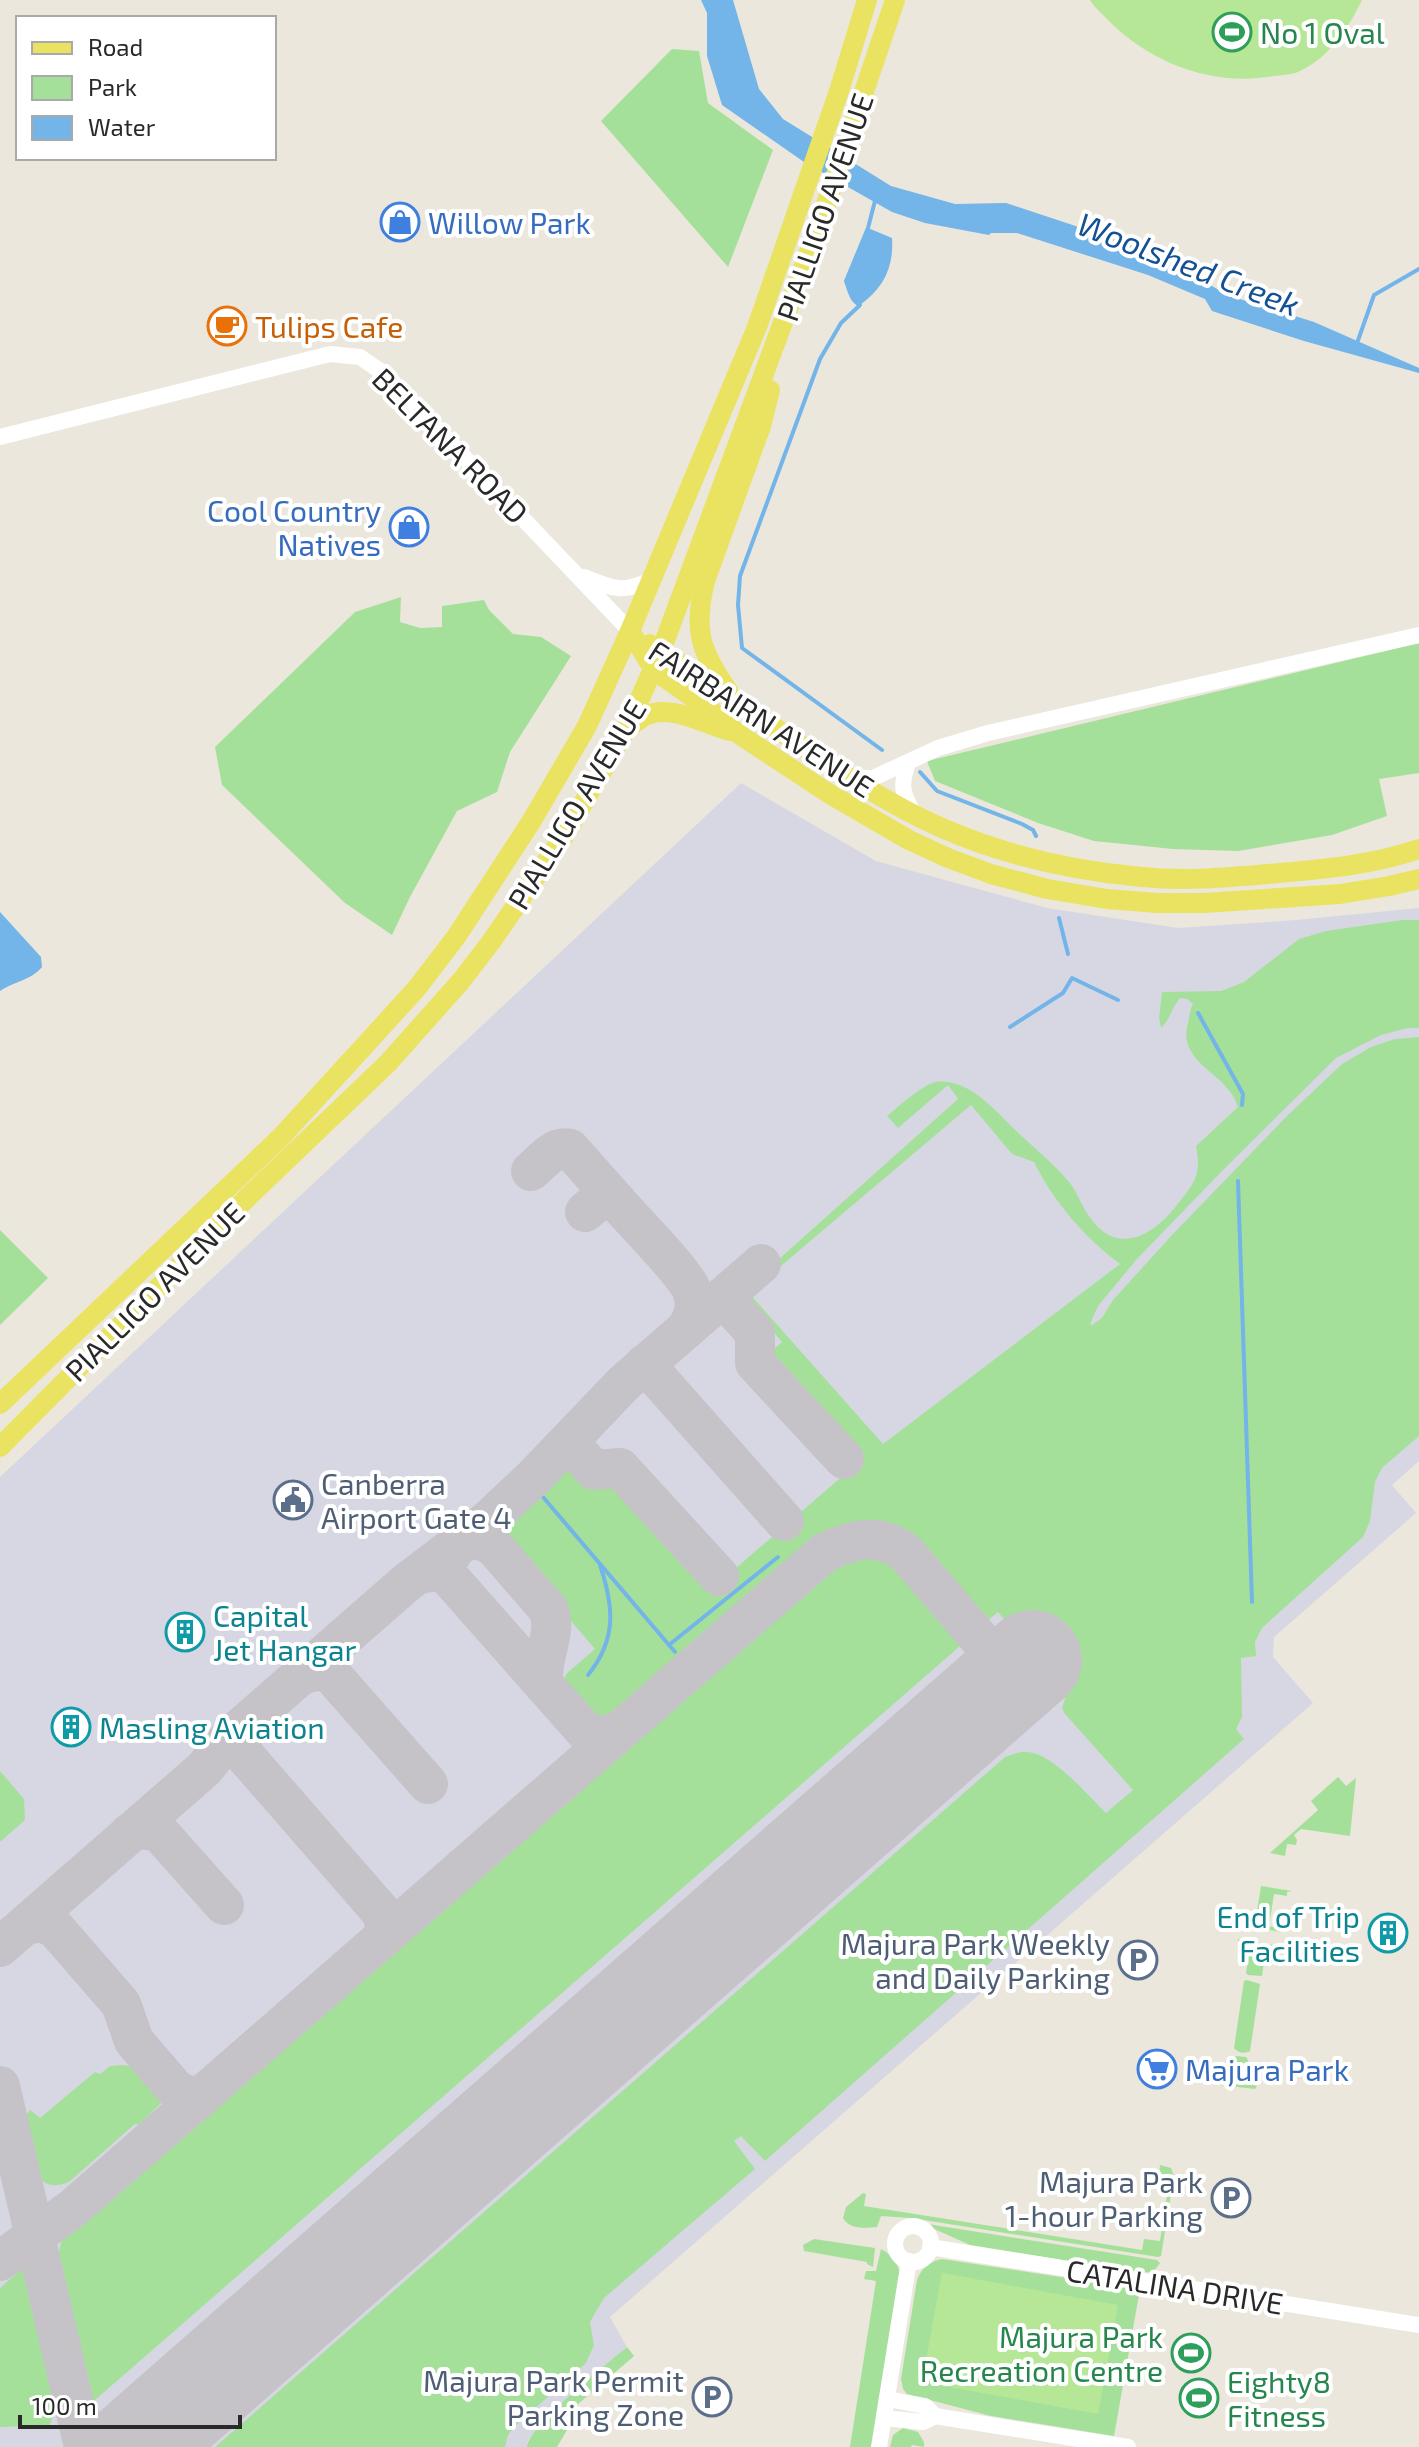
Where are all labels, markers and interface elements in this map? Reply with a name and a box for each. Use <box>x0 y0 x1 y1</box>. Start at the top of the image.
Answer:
sports icon: No 1 Oval <box>1211 11 1253 53</box>
place label: No 1 Oval <box>1260 14 1385 50</box>
legend <box>16 16 276 160</box>
text: Road <box>88 32 143 61</box>
text: Park <box>88 72 137 101</box>
street label: PIALLIGO AVENUE <box>768 88 880 326</box>
text: Water <box>88 112 156 141</box>
shop icon: Willow Park <box>379 201 421 243</box>
water label: Woolshed Creek <box>1073 203 1305 323</box>
place label: Willow Park <box>428 204 591 240</box>
cafe icon: Tulips Cafe <box>206 305 248 347</box>
place label: Tulips Cafe <box>255 308 403 344</box>
street label: BELTANA ROAD <box>366 360 536 530</box>
place label: Cool Country Natives <box>207 492 381 562</box>
shop icon: Cool Country Natives <box>388 506 430 548</box>
street label: FAIRBAIRN AVENUE <box>643 632 881 804</box>
street label: PIALLIGO AVENUE <box>499 693 653 915</box>
street label: PIALLIGO AVENUE <box>57 1194 251 1388</box>
place label: Canberra Airport Gate 4 <box>321 1465 512 1535</box>
public building icon: Canberra Airport Gate 4 <box>272 1479 314 1521</box>
place label: Capital Jet Hangar <box>213 1597 356 1667</box>
building icon: Capital Jet Hangar <box>164 1611 206 1653</box>
building icon: Masling Aviation <box>50 1706 92 1748</box>
place label: Masling Aviation <box>99 1709 325 1745</box>
place label: End of Trip Facilities <box>1217 1898 1360 1968</box>
building icon: End of Trip Facilities <box>1367 1912 1409 1954</box>
place label: Majura Park Weekly and Daily Parking <box>841 1925 1110 1995</box>
parking icon: Majura Park Weekly and Daily Parking <box>1117 1939 1159 1981</box>
supermarket icon: Majura Park <box>1136 2048 1178 2090</box>
place label: Majura Park <box>1185 2051 1349 2087</box>
place label: Majura Park 1-hour Parking <box>1005 2163 1203 2233</box>
parking icon: Majura Park 1-hour Parking <box>1210 2177 1252 2219</box>
street label: CATALINA DRIVE <box>1064 2251 1286 2321</box>
place label: Majura Park Recreation Centre <box>920 2318 1163 2388</box>
sports icon: Majura Park Recreation Centre <box>1170 2332 1212 2374</box>
place label: Majura Park Permit Parking Zone <box>423 2362 684 2432</box>
place label: Eighty8 Fitness <box>1227 2363 1331 2433</box>
parking icon: Majura Park Permit Parking Zone <box>691 2376 733 2418</box>
sports icon: Eighty8 Fitness <box>1178 2377 1220 2419</box>
scale bar <box>20 2379 240 2429</box>
text: 100 m <box>32 2391 97 2420</box>

